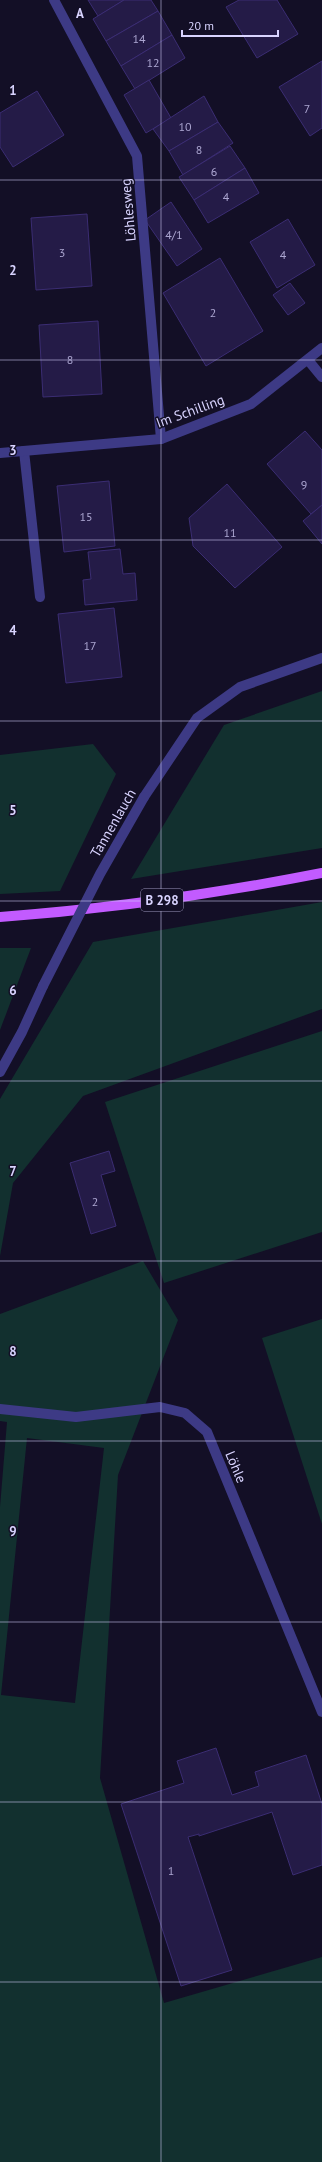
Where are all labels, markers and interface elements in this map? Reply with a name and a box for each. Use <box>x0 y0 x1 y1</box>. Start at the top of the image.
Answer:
text: A <box>76 5 84 22</box>
scale bar <box>182 12 278 38</box>
text: 20 m <box>188 18 214 33</box>
house number: 14 <box>132 31 146 46</box>
house number: 12 <box>146 55 160 70</box>
text: 1 <box>9 82 17 99</box>
house number: 7 <box>304 101 310 116</box>
house number: 10 <box>178 119 192 134</box>
house number: 8 <box>196 142 202 157</box>
house number: 6 <box>211 164 217 179</box>
street label: Löhlesweg <box>116 178 140 242</box>
house number: 4 <box>223 189 230 204</box>
house number: 4/1 <box>165 227 183 242</box>
house number: 3 <box>59 245 65 260</box>
house number: 4 <box>280 247 287 262</box>
text: 2 <box>9 262 17 279</box>
house number: 2 <box>210 305 216 320</box>
house number: 8 <box>67 352 73 367</box>
street label: Im Schilling <box>153 390 227 432</box>
text: 3 <box>9 442 17 459</box>
house number: 9 <box>301 477 307 492</box>
house number: 15 <box>79 509 93 524</box>
house number: 11 <box>223 525 237 540</box>
text: 4 <box>9 622 17 639</box>
house number: 17 <box>83 638 97 653</box>
street label: Tannenlauch <box>86 786 140 860</box>
text: 5 <box>9 802 17 819</box>
road number: B 298 <box>141 889 183 911</box>
text: 6 <box>9 982 17 999</box>
text: 7 <box>9 1163 17 1180</box>
house number: 2 <box>92 1194 98 1209</box>
text: 8 <box>9 1343 17 1360</box>
street label: Löhle <box>221 1448 251 1486</box>
text: 9 <box>9 1523 17 1540</box>
house number: 1 <box>168 1863 174 1878</box>

